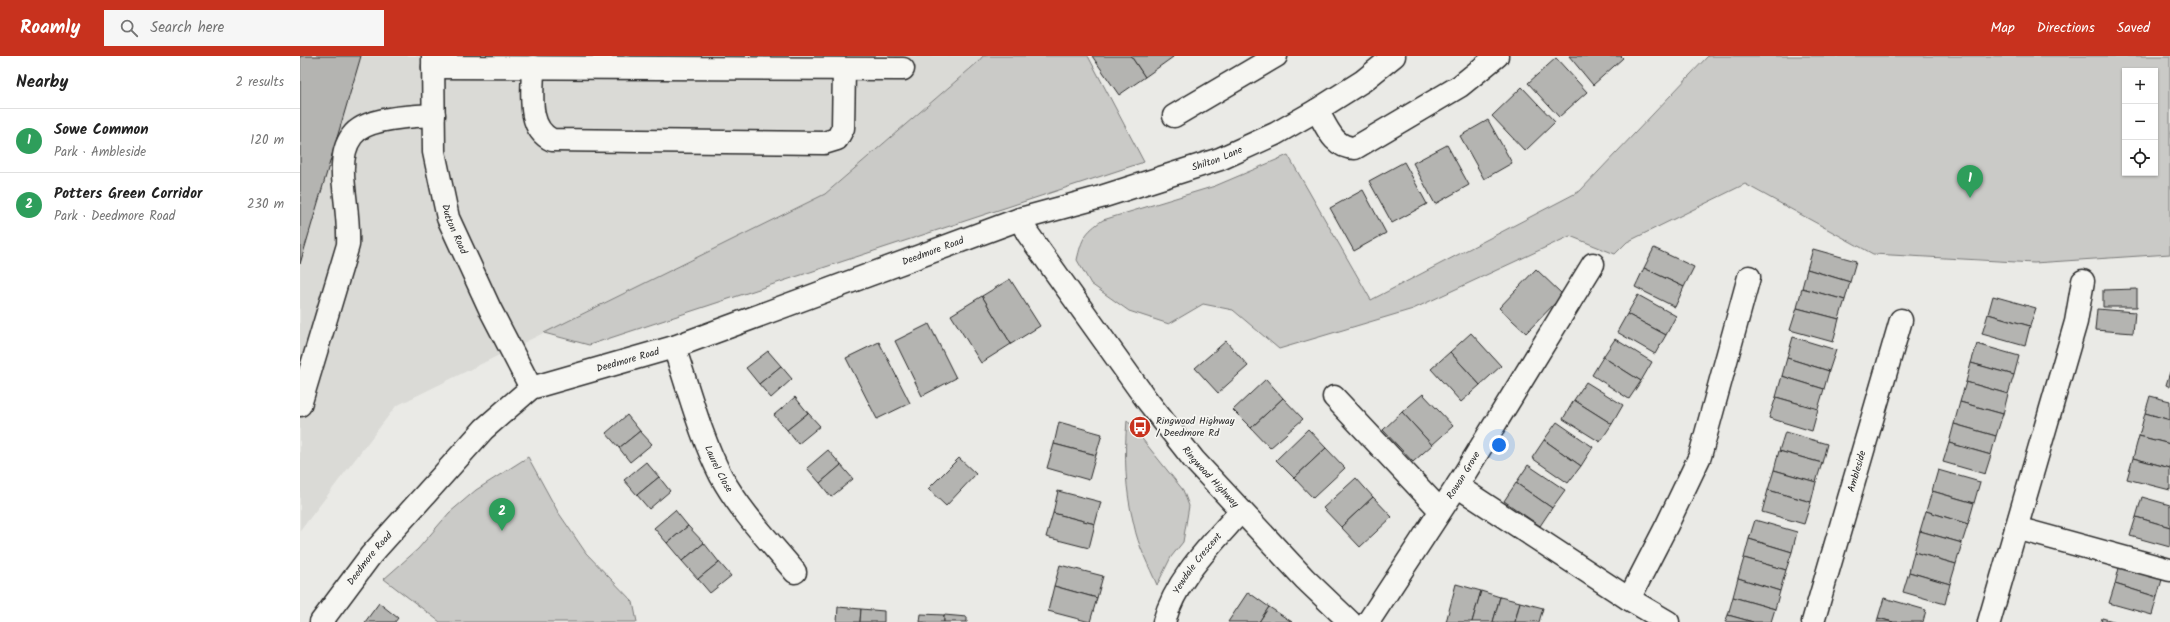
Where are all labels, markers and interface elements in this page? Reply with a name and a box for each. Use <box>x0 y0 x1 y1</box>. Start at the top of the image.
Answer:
search box <box>104 10 384 46</box>
text: Roamly <box>20 13 80 43</box>
text: Search here <box>150 16 224 40</box>
icon: search <box>118 17 140 39</box>
text: Map <box>1990 17 2015 39</box>
text: Directions <box>2037 17 2095 39</box>
text: Saved <box>2117 17 2150 39</box>
map controls <box>2122 68 2158 176</box>
button: + <box>2122 68 2158 104</box>
text: Nearby <box>16 69 68 96</box>
text: 2 results <box>236 72 284 93</box>
button: − <box>2122 104 2158 140</box>
text: Sowe Common <box>54 118 149 142</box>
text: 1 <box>27 130 31 151</box>
text: 120 m <box>250 130 284 151</box>
button: locate <box>2122 140 2158 176</box>
text: Park · Ambleside <box>54 142 146 163</box>
street label: Shilton Lane <box>1190 142 1246 176</box>
pin: 1 <box>1957 165 1983 198</box>
text: Potters Green Corridor <box>54 182 202 206</box>
text: 2 <box>25 194 33 215</box>
text: 230 m <box>247 194 284 215</box>
street label: Dutton Road <box>437 203 472 258</box>
text: Park · Deedmore Road <box>54 206 175 227</box>
street label: Deedmore Road <box>900 232 967 270</box>
street label: Deedmore Road <box>594 343 662 377</box>
place label: Ringwood Highway / Deedmore Rd <box>1156 413 1235 441</box>
bus stop icon: Ringwood Highway / Deedmore Rd <box>1127 414 1153 440</box>
your location <box>1489 435 1509 455</box>
street label: Laurel Close <box>700 443 737 496</box>
street label: Ringwood Highway <box>1178 443 1243 512</box>
street label: Rowan Grove <box>1442 448 1485 502</box>
street label: Ambleside <box>1843 448 1871 494</box>
pin: 2 <box>489 498 515 531</box>
street label: Deedmore Road <box>343 527 397 589</box>
street label: Yewdale Crescent <box>1169 529 1226 597</box>

